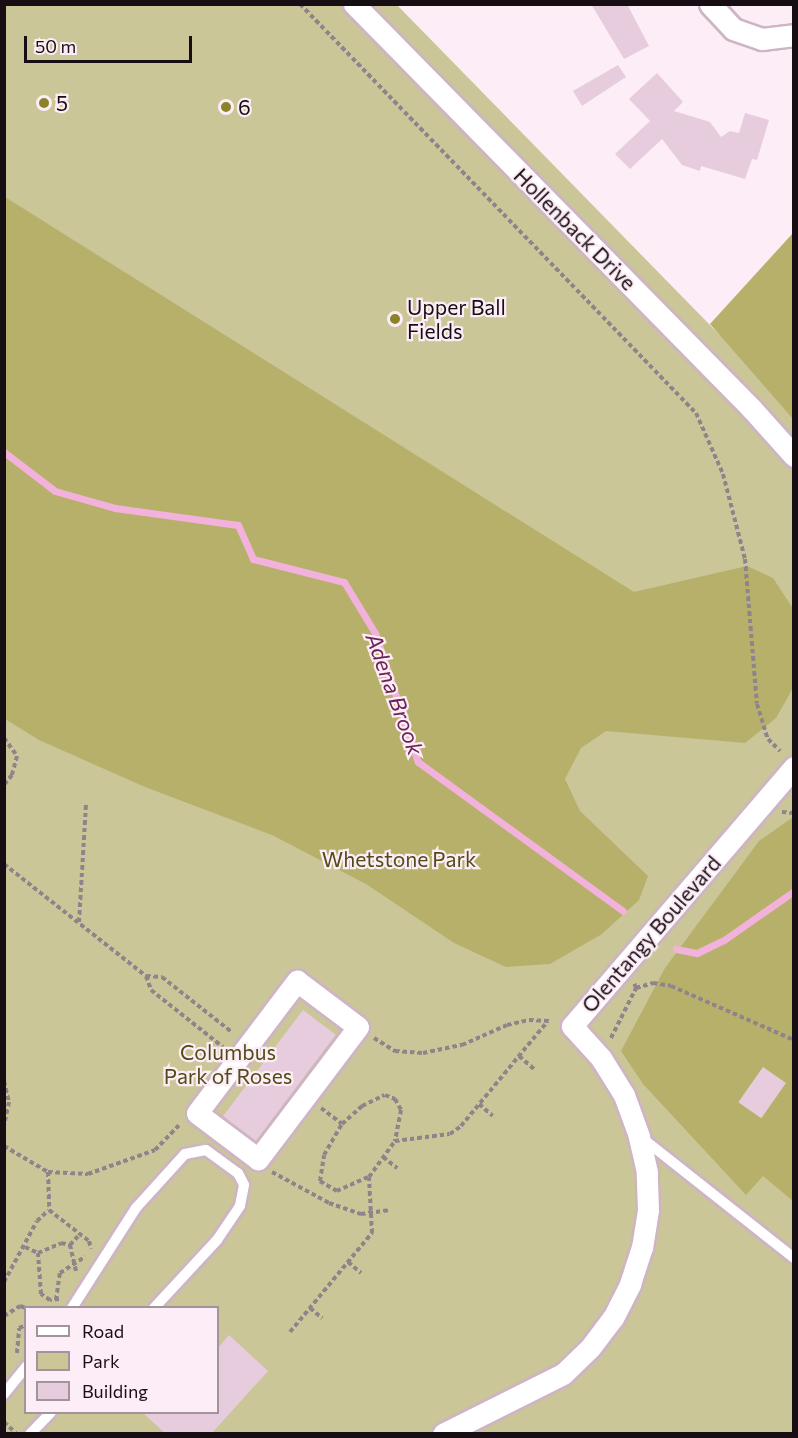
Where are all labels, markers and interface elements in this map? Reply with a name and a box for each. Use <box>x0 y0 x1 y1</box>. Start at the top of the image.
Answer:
scale bar <box>27 24 195 62</box>
text: 50 m <box>35 35 76 57</box>
place label: 5 <box>56 90 68 116</box>
place label: 6 <box>238 94 251 120</box>
marker: 5 <box>37 96 51 110</box>
marker: 6 <box>219 100 233 114</box>
street label: Hollenback Drive <box>509 163 641 295</box>
place label: Upper Ball Fields <box>407 294 506 344</box>
marker: Upper Ball Fields <box>388 312 402 326</box>
water label: Adena Brook <box>361 629 429 759</box>
park label: Whetstone Park <box>322 846 476 872</box>
street label: Olentangy Boulevard <box>576 851 726 1017</box>
park label: Columbus Park of Roses <box>164 1039 292 1089</box>
legend <box>24 1306 219 1414</box>
text: Road <box>82 1320 124 1342</box>
text: Park <box>82 1350 120 1372</box>
text: Building <box>82 1380 148 1402</box>

